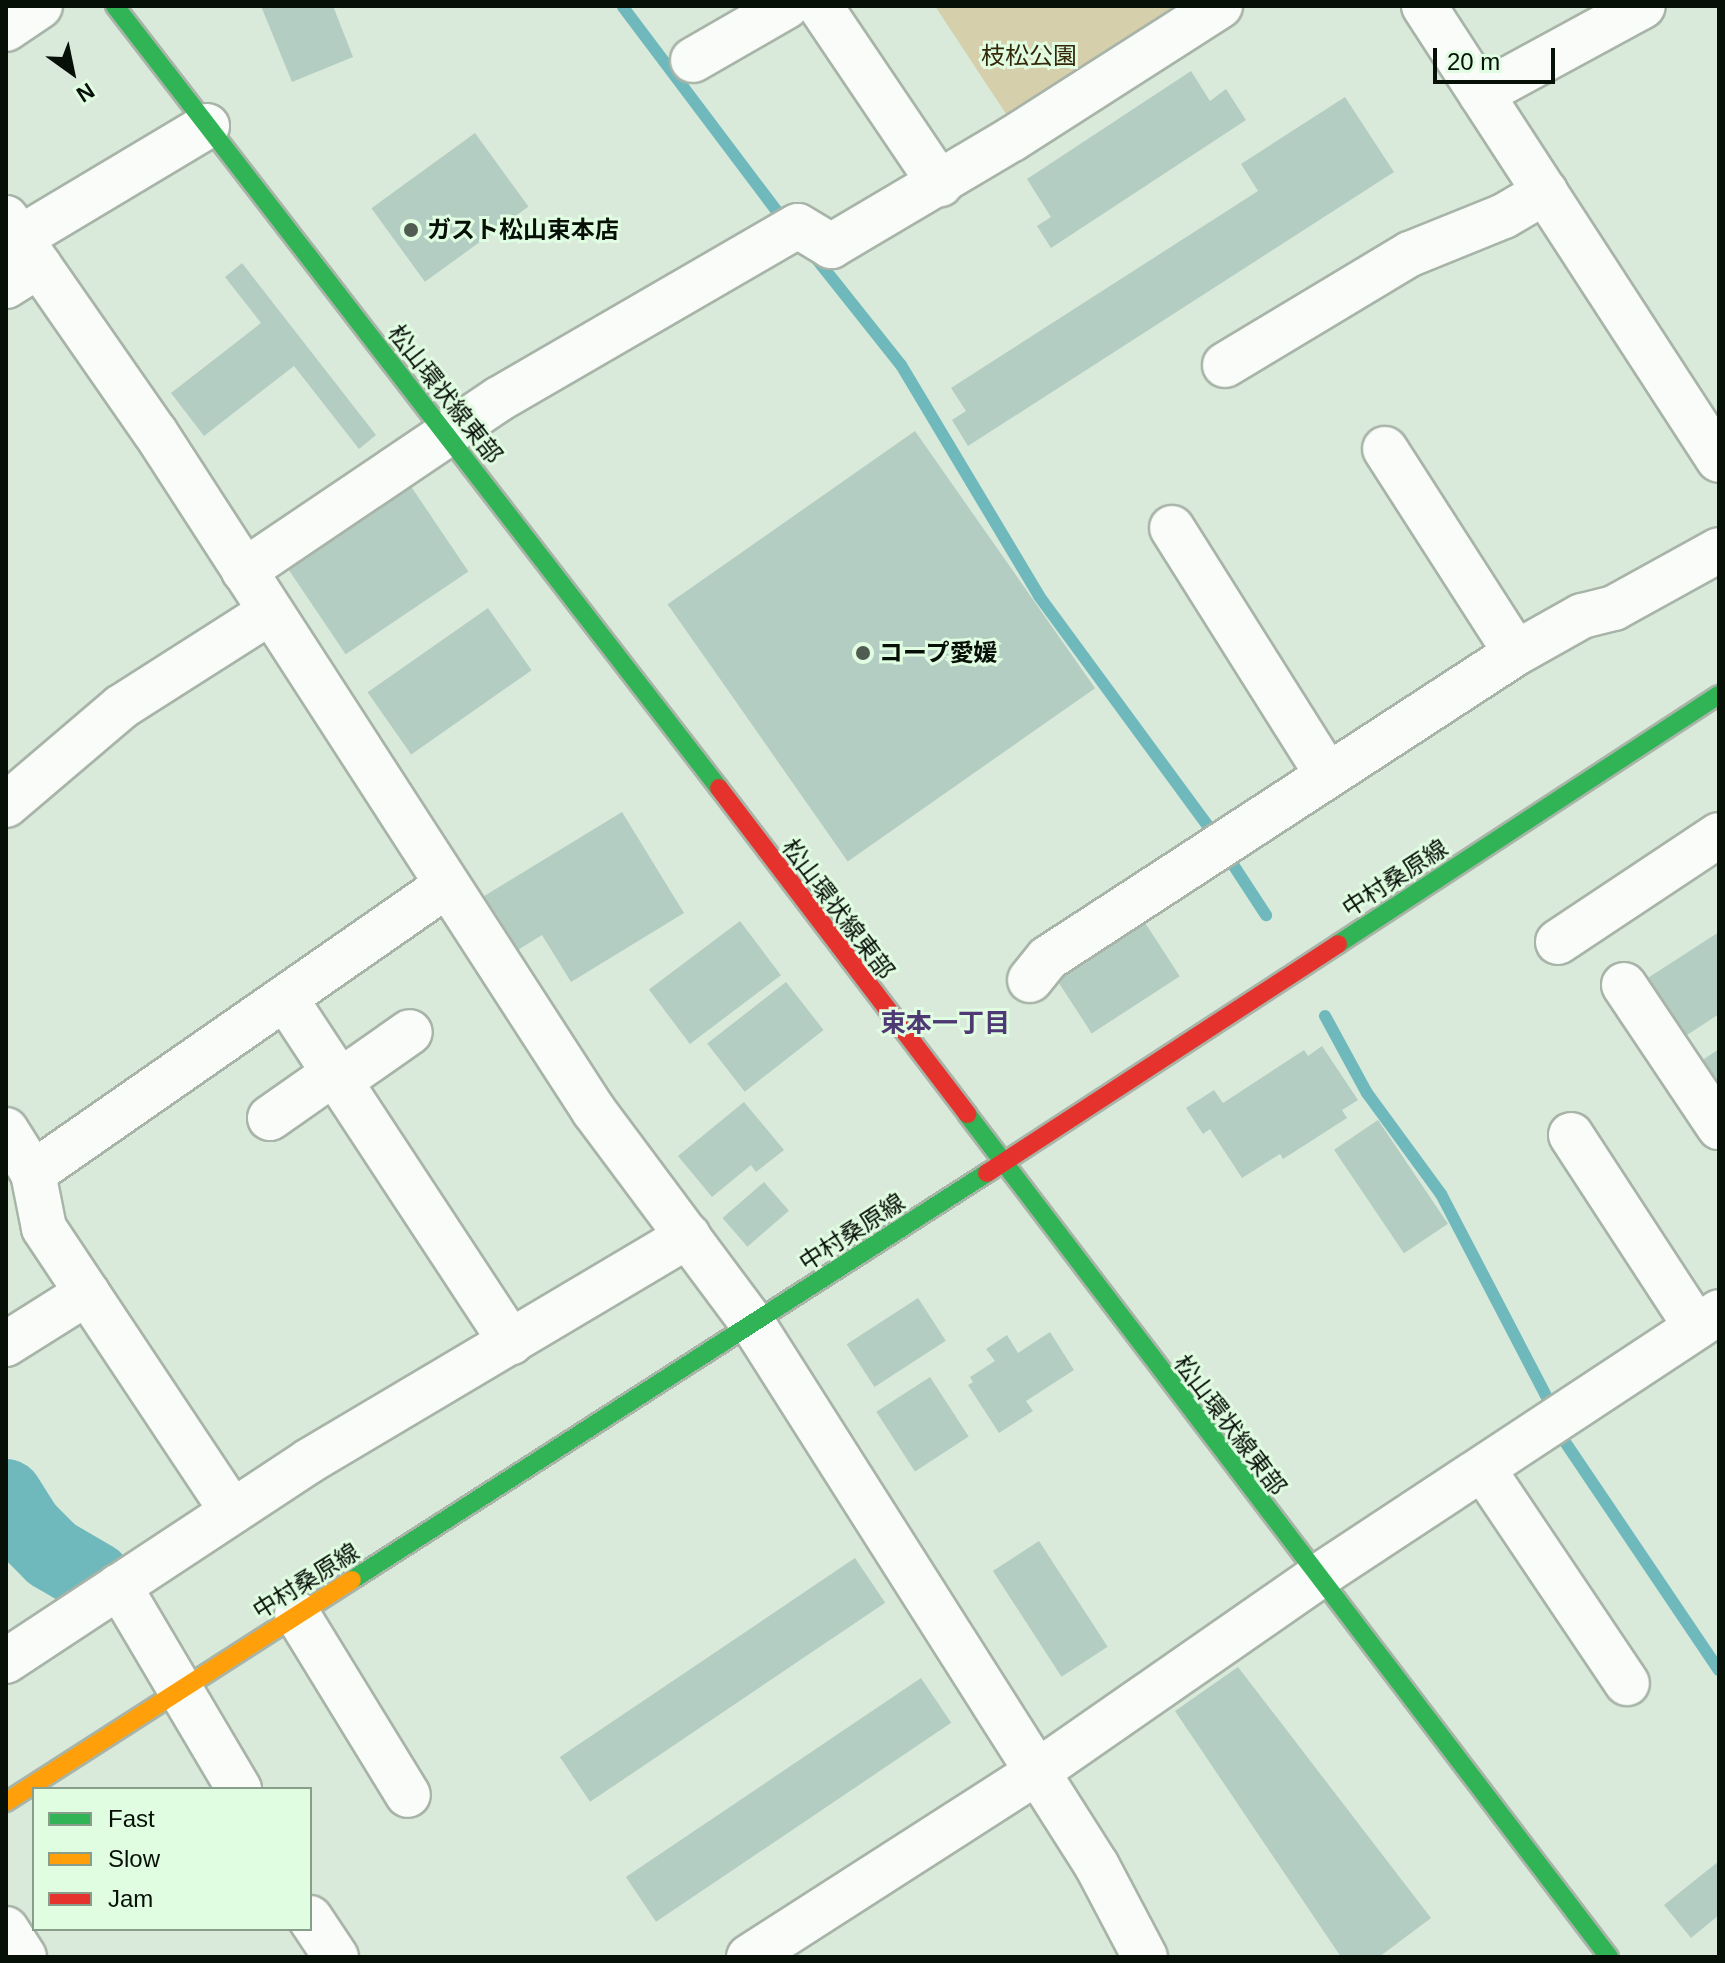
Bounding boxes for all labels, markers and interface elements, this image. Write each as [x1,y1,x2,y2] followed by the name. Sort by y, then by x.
[32,32,112,112] north arrow
[1437,32,1559,82] scale bar
[981,42,1077,70] park label: 枝松公園
[1447,48,1500,75] text: 20 m
[72,78,99,107] text: N
[427,216,619,244] place label: ガスト松山束本店
[402,221,420,239] marker: ガスト松山束本店
[382,319,508,469] street label: 松山環状線東部
[879,639,999,667] place label: コープ愛媛
[854,644,872,662] marker: コープ愛媛
[776,833,900,985] street label: 松山環状線東部
[1337,833,1453,923] street label: 中村桑原線
[880,1008,1010,1040] district label: 束本一丁目
[794,1187,910,1277] street label: 中村桑原線
[1168,1349,1292,1501] street label: 松山環状線東部
[247,1537,365,1625] street label: 中村桑原線
[32,1787,312,1931] legend
[108,1805,155,1832] text: Fast
[108,1845,160,1872] text: Slow
[108,1885,153,1912] text: Jam

